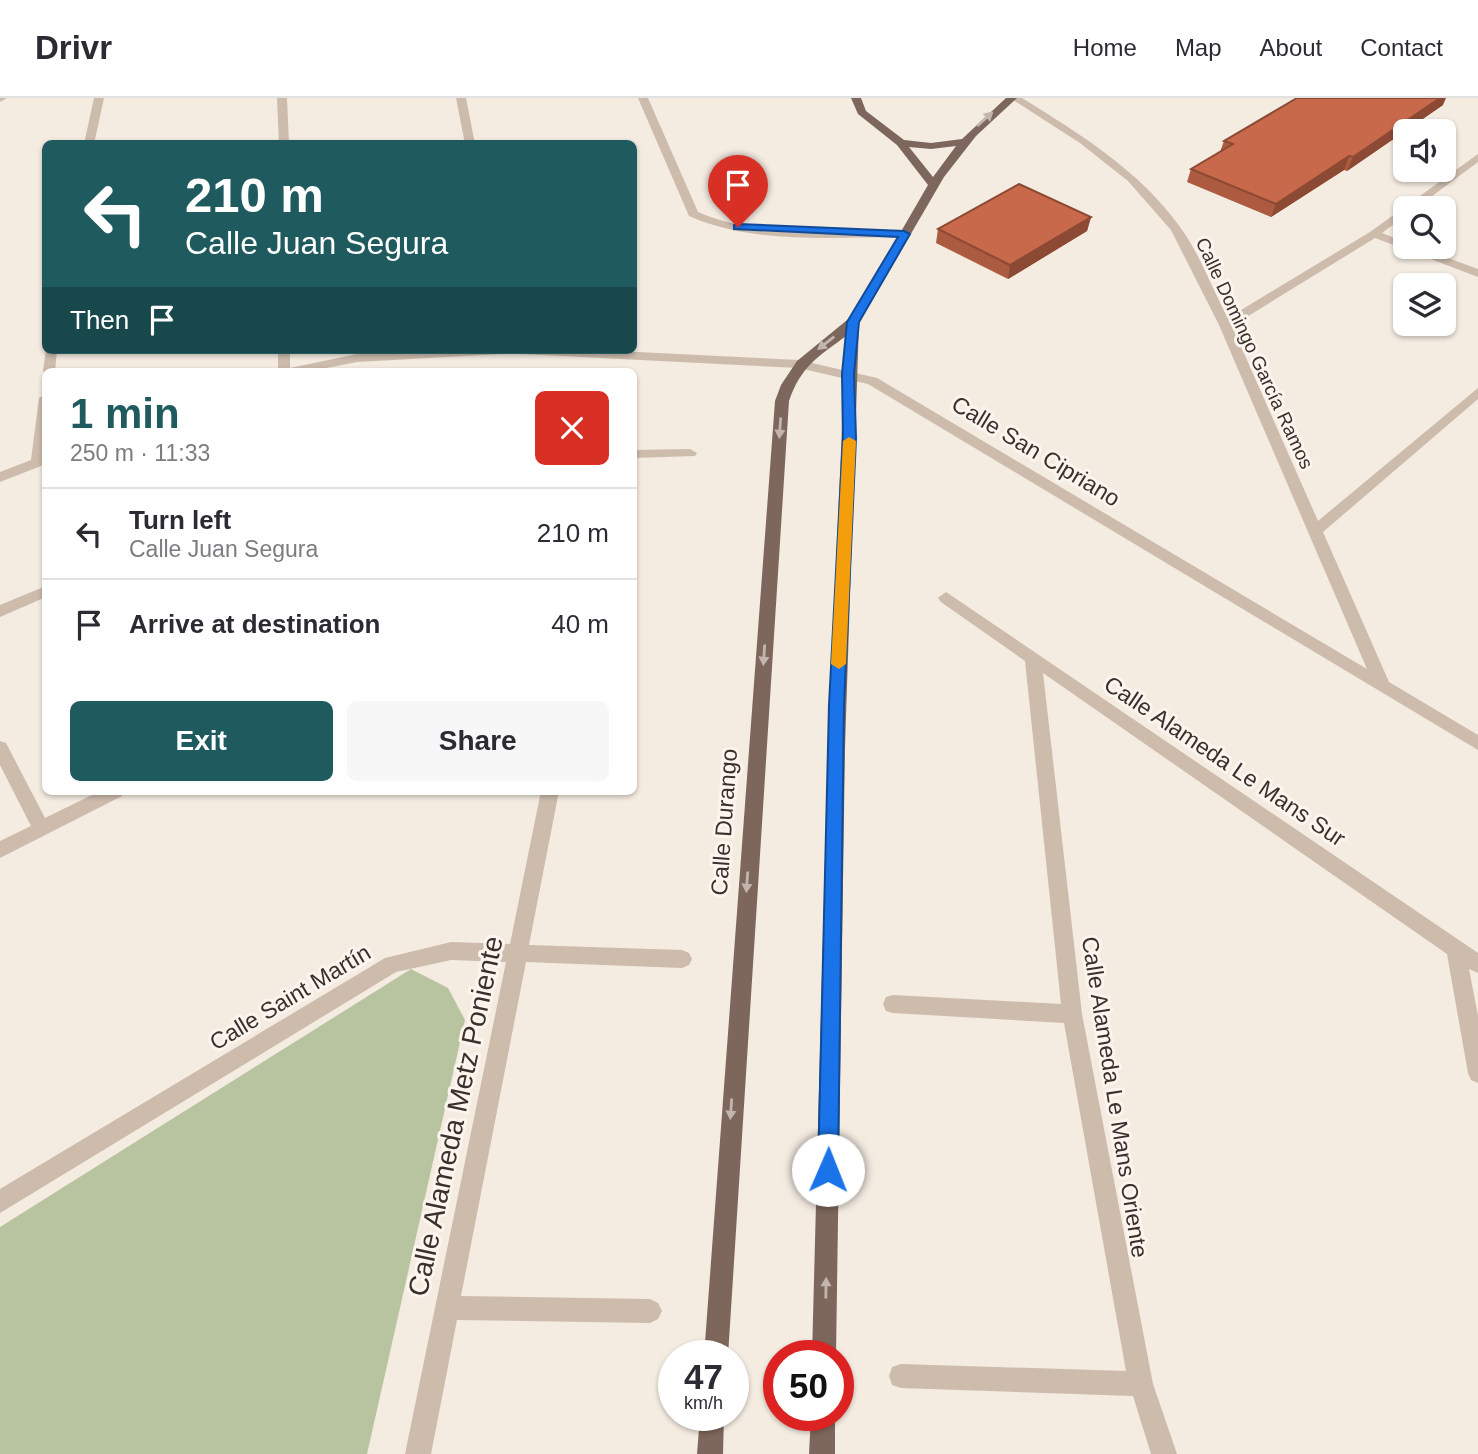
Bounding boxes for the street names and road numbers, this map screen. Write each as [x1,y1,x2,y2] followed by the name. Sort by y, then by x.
[1192,234,1317,472] street label: Calle Domingo García Ramos
[947,390,1125,512] street label: Calle San Cipriano
[1100,671,1351,852] street label: Calle Alameda Le Mans Sur
[706,748,742,896] street label: Calle Durango
[402,933,509,1299] street label: Calle Alameda Metz Poniente
[1077,935,1153,1259] street label: Calle Alameda Le Mans Oriente
[205,939,375,1055] street label: Calle Saint Martín

